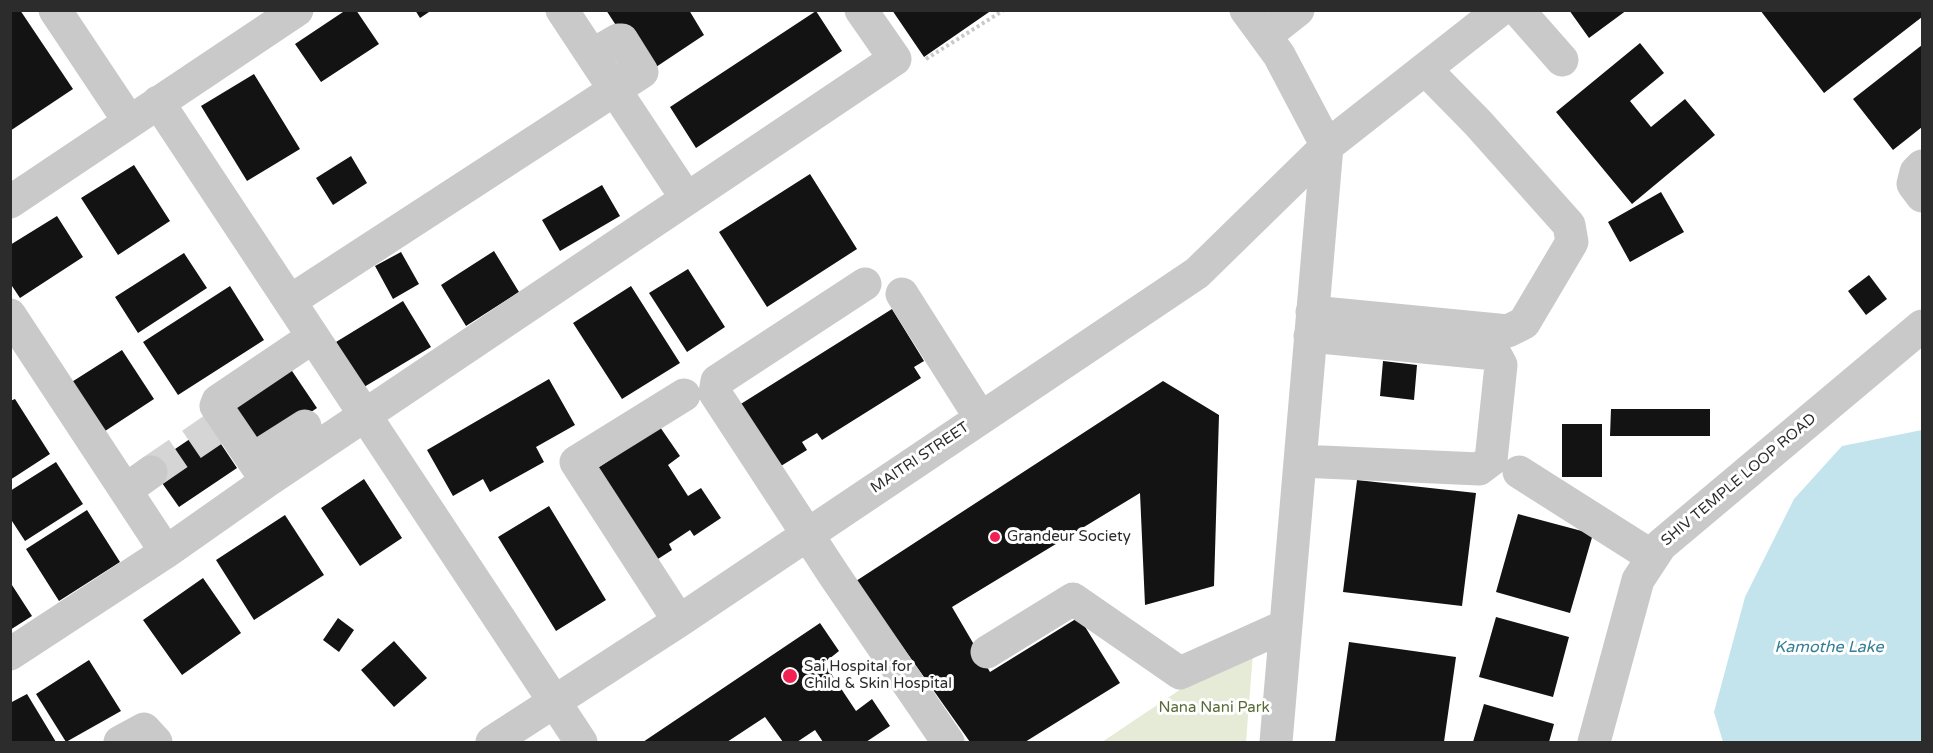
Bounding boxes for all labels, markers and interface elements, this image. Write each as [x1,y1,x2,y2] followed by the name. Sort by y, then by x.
[1658,410,1820,550] street label: SHIV TEMPLE LOOP ROAD
[867,418,973,498] street label: MAITRI STREET
[1007,528,1131,546] place label: Grandeur Society
[988,530,1002,544] marker: Grandeur Society
[1775,638,1883,658] water label: Kamothe Lake
[804,658,952,693] place label: Sai Hospital for Child & Skin Hospital
[781,667,799,685] marker: Sai Hospital for Child & Skin Hospital
[1158,699,1270,717] park label: Nana Nani Park

